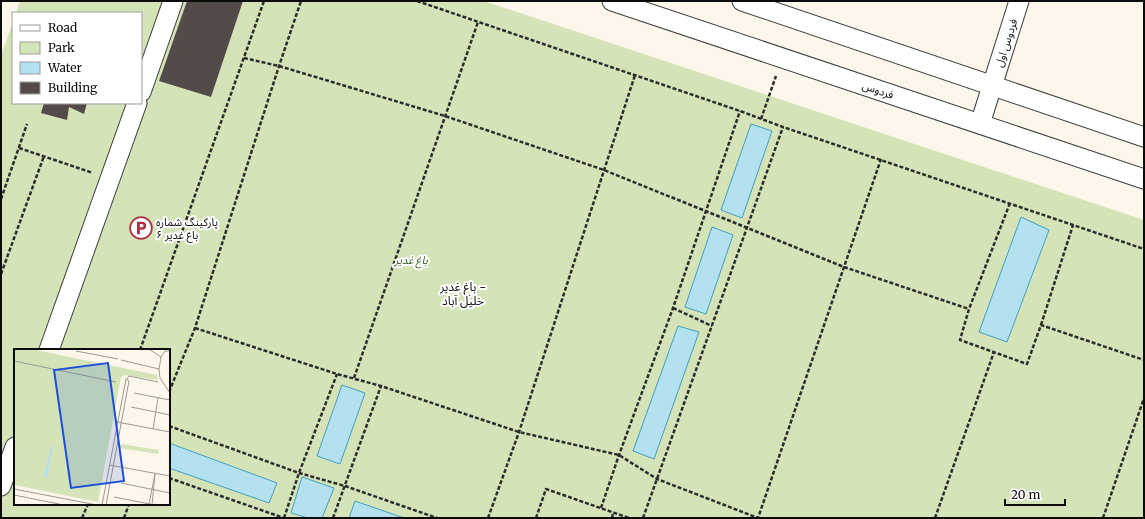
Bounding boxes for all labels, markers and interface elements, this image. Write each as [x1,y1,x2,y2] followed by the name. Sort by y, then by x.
[12,12,142,104] legend
[992,17,1020,69] street label: فردوس اول
[48,20,77,35] text: Road
[48,40,75,55] text: Park
[47,60,83,75] text: Water
[860,78,896,102] street label: فردوس
[48,80,98,95] text: Building
[128,215,154,241] parking icon: پارکینگ شماره ۶ باغ غدیر
[156,215,218,243] place label: پارکینگ شماره ۶ باغ غدیر
[393,253,429,269] park label: باغ غدیر
[439,279,486,308] district label: باغ غدیر - خلیل آباد
[14,349,170,505] inset map
[1005,481,1065,507] scale bar
[1011,487,1040,502] text: 20 m

